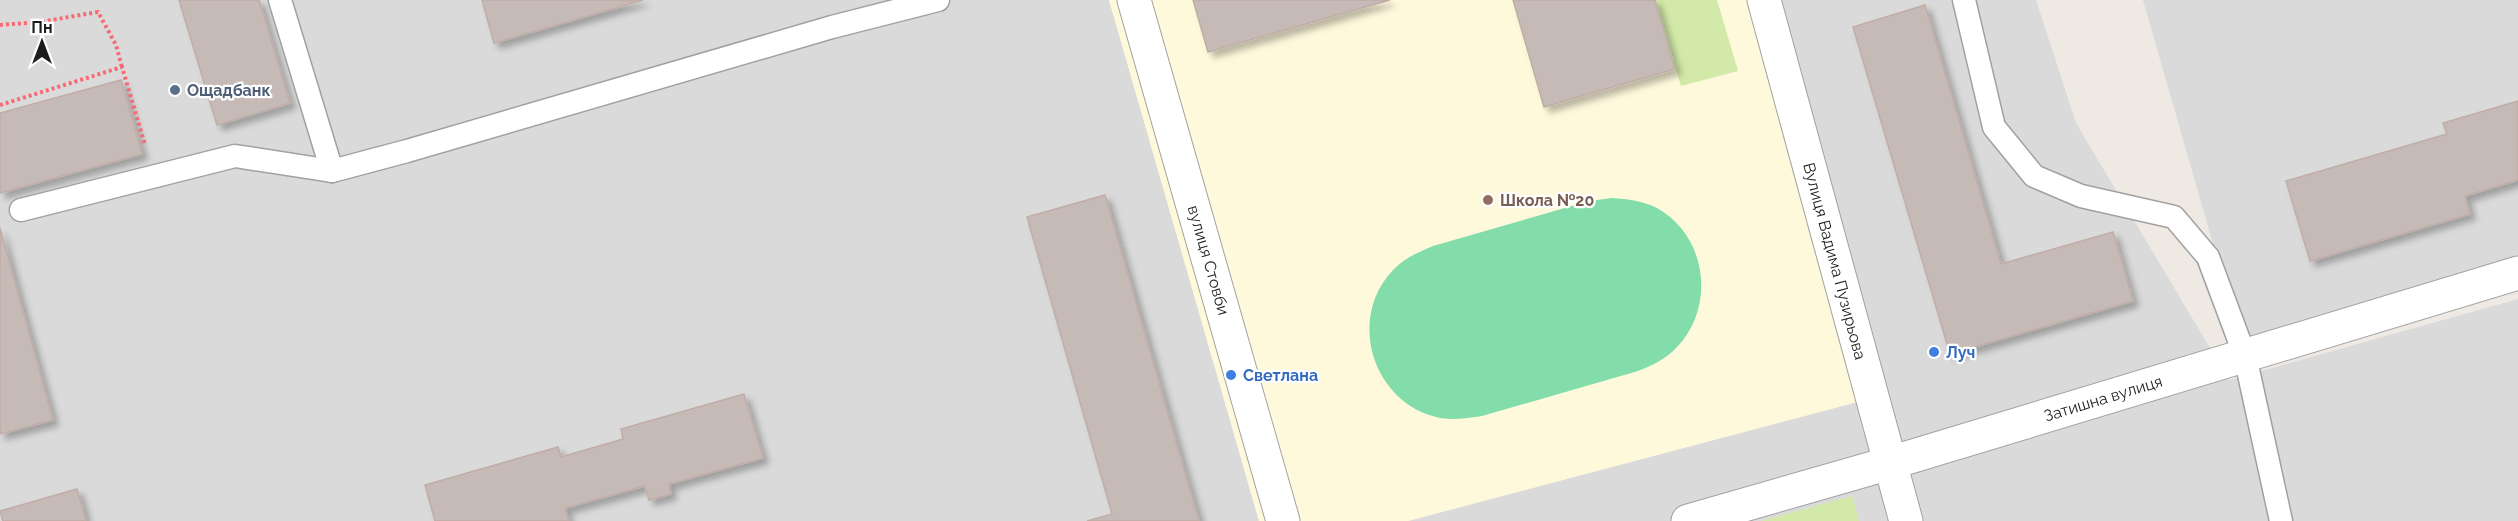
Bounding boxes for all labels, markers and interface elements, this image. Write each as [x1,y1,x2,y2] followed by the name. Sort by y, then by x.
[12,12,72,72] north arrow
[31,18,53,37] text: Пн
[187,81,271,100] place label: Ощадбанк
[168,83,182,97] marker: Ощадбанк
[1799,161,1870,362] street label: Вулиця Вадима Пузирьова
[1500,191,1594,210] place label: Школа №20
[1481,193,1495,207] marker: Школа №20
[1184,203,1233,317] street label: вулиця Стовби
[1946,343,1975,362] place label: Луч
[1927,345,1941,359] marker: Луч
[1243,366,1318,385] place label: Светлана
[1224,368,1238,382] marker: Светлана
[2042,371,2165,426] street label: Затишна вулиця

